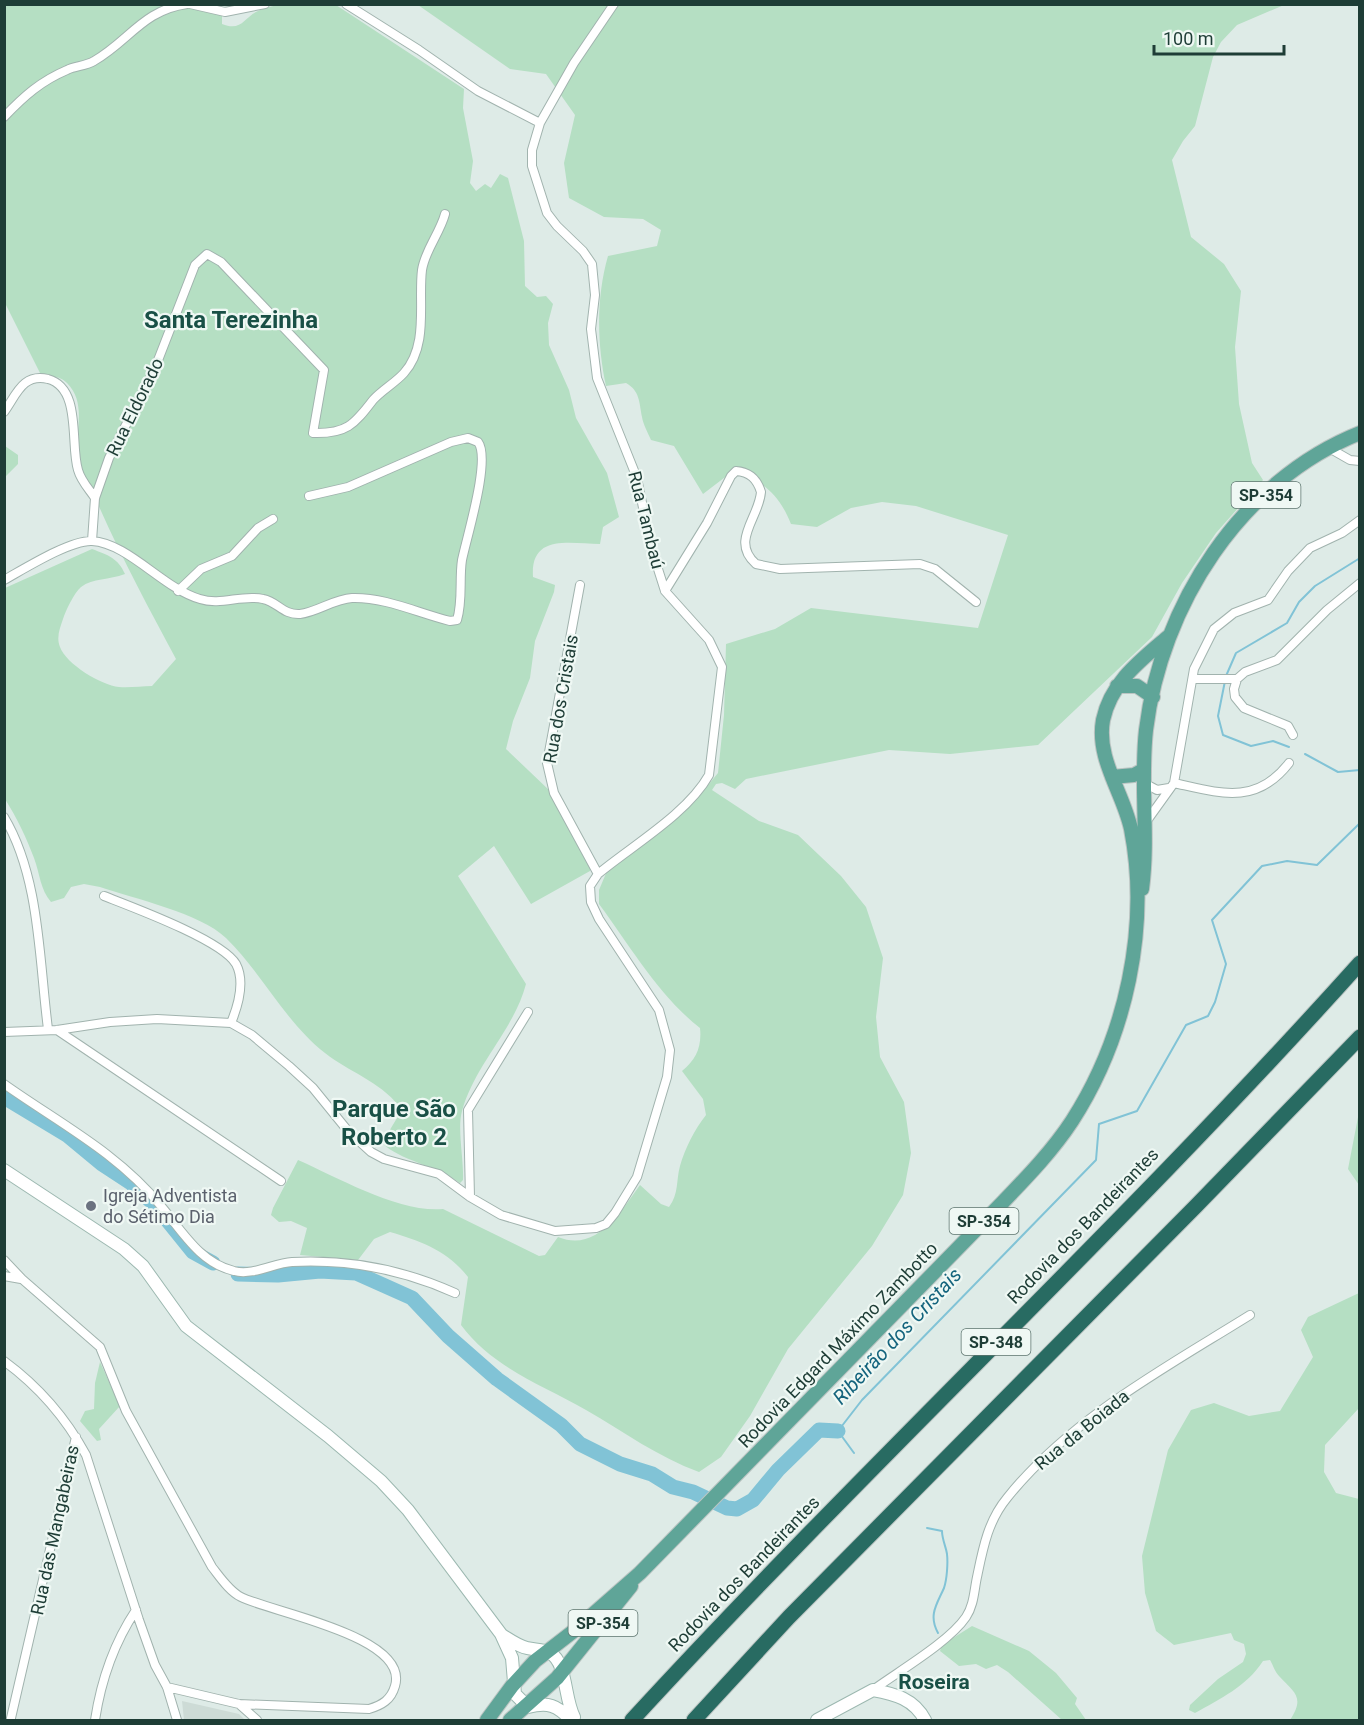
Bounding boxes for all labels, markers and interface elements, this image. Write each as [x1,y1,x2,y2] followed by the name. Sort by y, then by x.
[1154,18,1284,56] scale bar
[1163,28,1214,49] text: 100 m
[144,306,318,334] district label: Santa Terezinha
[102,354,167,459] street label: Rua Eldorado
[624,469,669,571] street label: Rua Tambaú
[1232,482,1300,508] road number: SP-354
[539,633,582,765] street label: Rua dos Cristais
[332,1095,456,1151] district label: Parque São Roberto 2
[1003,1143,1163,1308] street label: Rodovia dos Bandeirantes
[103,1185,237,1227] place label: Igreja Adventista do Sétimo Dia
[84,1199,98,1213] marker: Igreja Adventista do Sétimo Dia
[950,1208,1018,1234] road number: SP-354
[734,1238,942,1452] street label: Rodovia Edgard Máximo Zambotto
[828,1263,966,1409] water label: Ribeirão dos Cristais
[962,1329,1030,1355] road number: SP-348
[1030,1385,1133,1474] street label: Rua da Boiada
[26,1443,83,1617] street label: Rua das Mangabeiras
[664,1491,824,1656] street label: Rodovia dos Bandeirantes
[568,1610,638,1636] road number: SP-354
[898,1670,970,1694] district label: Roseira

